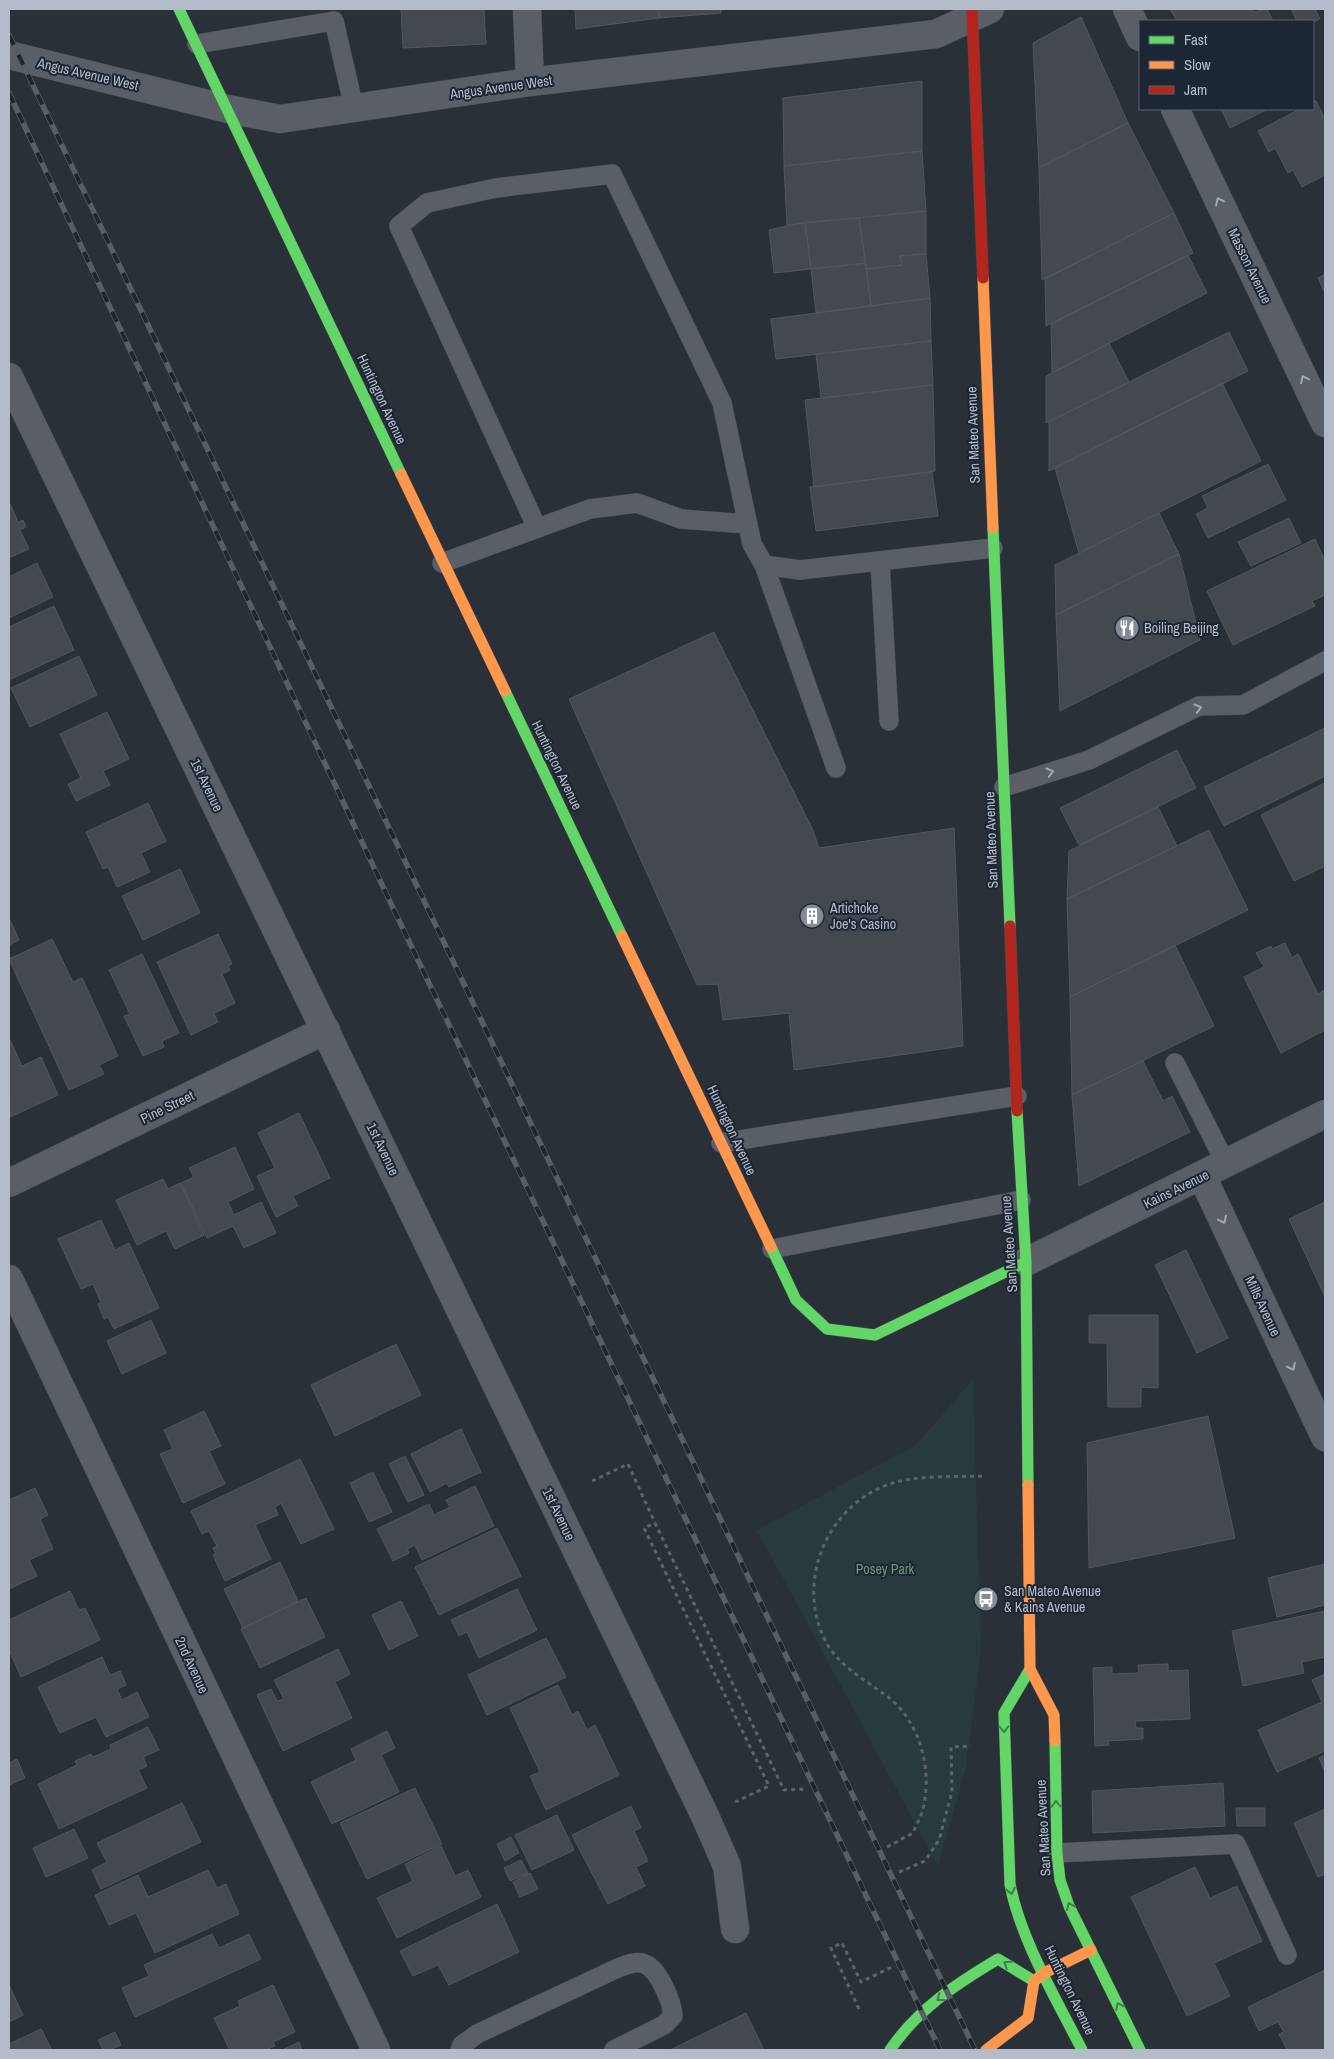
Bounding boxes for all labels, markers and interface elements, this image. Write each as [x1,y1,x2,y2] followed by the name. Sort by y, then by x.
[1139,20,1314,110] legend
[1184,29,1208,50] text: Fast
[35,53,140,94] street label: Angus Avenue West
[1184,54,1211,75] text: Slow
[448,71,553,103] street label: Angus Avenue West
[1184,79,1207,100] text: Jam
[1215,197,1225,206] one-way arrow
[1224,225,1276,307] street label: Masson Avenue
[353,351,411,447] street label: Huntington Avenue
[1300,376,1310,385] one-way arrow
[962,386,984,484] street label: San Mateo Avenue
[1114,615,1140,641] restaurant icon: Boiling Beijing
[1144,619,1219,637] place label: Boiling Beijing
[1194,703,1202,713] one-way arrow
[528,717,586,813] street label: Huntington Avenue
[186,756,228,814] street label: 1st Avenue
[1045,768,1054,778] one-way arrow
[980,791,1002,889] street label: San Mateo Avenue
[829,899,896,933] place label: Artichoke Joe's Casino
[799,903,825,929] building icon: Artichoke Joe's Casino
[703,1082,761,1178] street label: Huntington Avenue
[137,1086,197,1128] street label: Pine Street
[362,1120,404,1178] street label: 1st Avenue
[1140,1165,1212,1213] street label: Kains Avenue
[997,1195,1021,1293] street label: San Mateo Avenue
[1216,1215,1227,1224] one-way arrow
[1241,1273,1285,1339] street label: Mills Avenue
[1286,1362,1297,1371] one-way arrow
[538,1485,580,1543] street label: 1st Avenue
[856,1560,915,1578] park label: Posey Park
[1004,1582,1101,1616] place label: San Mateo Avenue & Kains Avenue
[973,1586,999,1612] bus stop icon: San Mateo Avenue & Kains Avenue
[171,1634,213,1696] street label: 2nd Avenue
[999,1725,1010,1733] one-way arrow
[1031,1779,1055,1877] street label: San Mateo Avenue
[1051,1800,1061,1808] one-way arrow
[1005,1886,1016,1895] one-way arrow
[1065,1902,1076,1911] one-way arrow
[1041,1942,1099,2038] street label: Huntington Avenue
[1003,1961,1013,1970] one-way arrow
[937,1992,946,2000] one-way arrow
[1115,2003,1125,2012] one-way arrow

